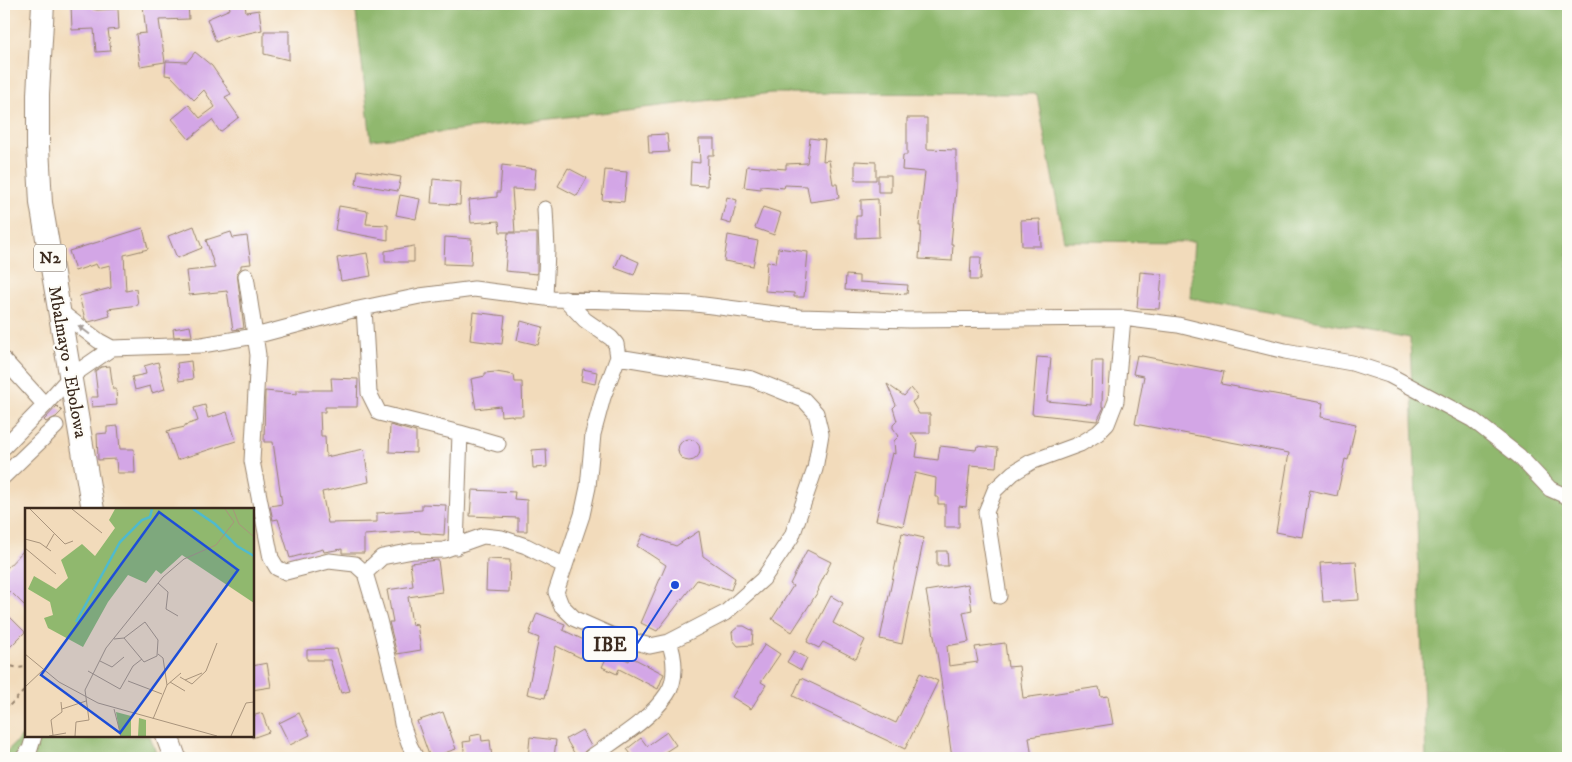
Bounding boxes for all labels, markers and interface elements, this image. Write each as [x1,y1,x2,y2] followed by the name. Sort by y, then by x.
[34,244,66,272] road number: N2
[43,284,91,440] street label: Mbalmayo - Ebolowa
[78,325,91,336] one-way arrow
[25,508,254,737] inset map
[583,627,637,661] callout: IBE
[593,634,627,657] text: IBE

